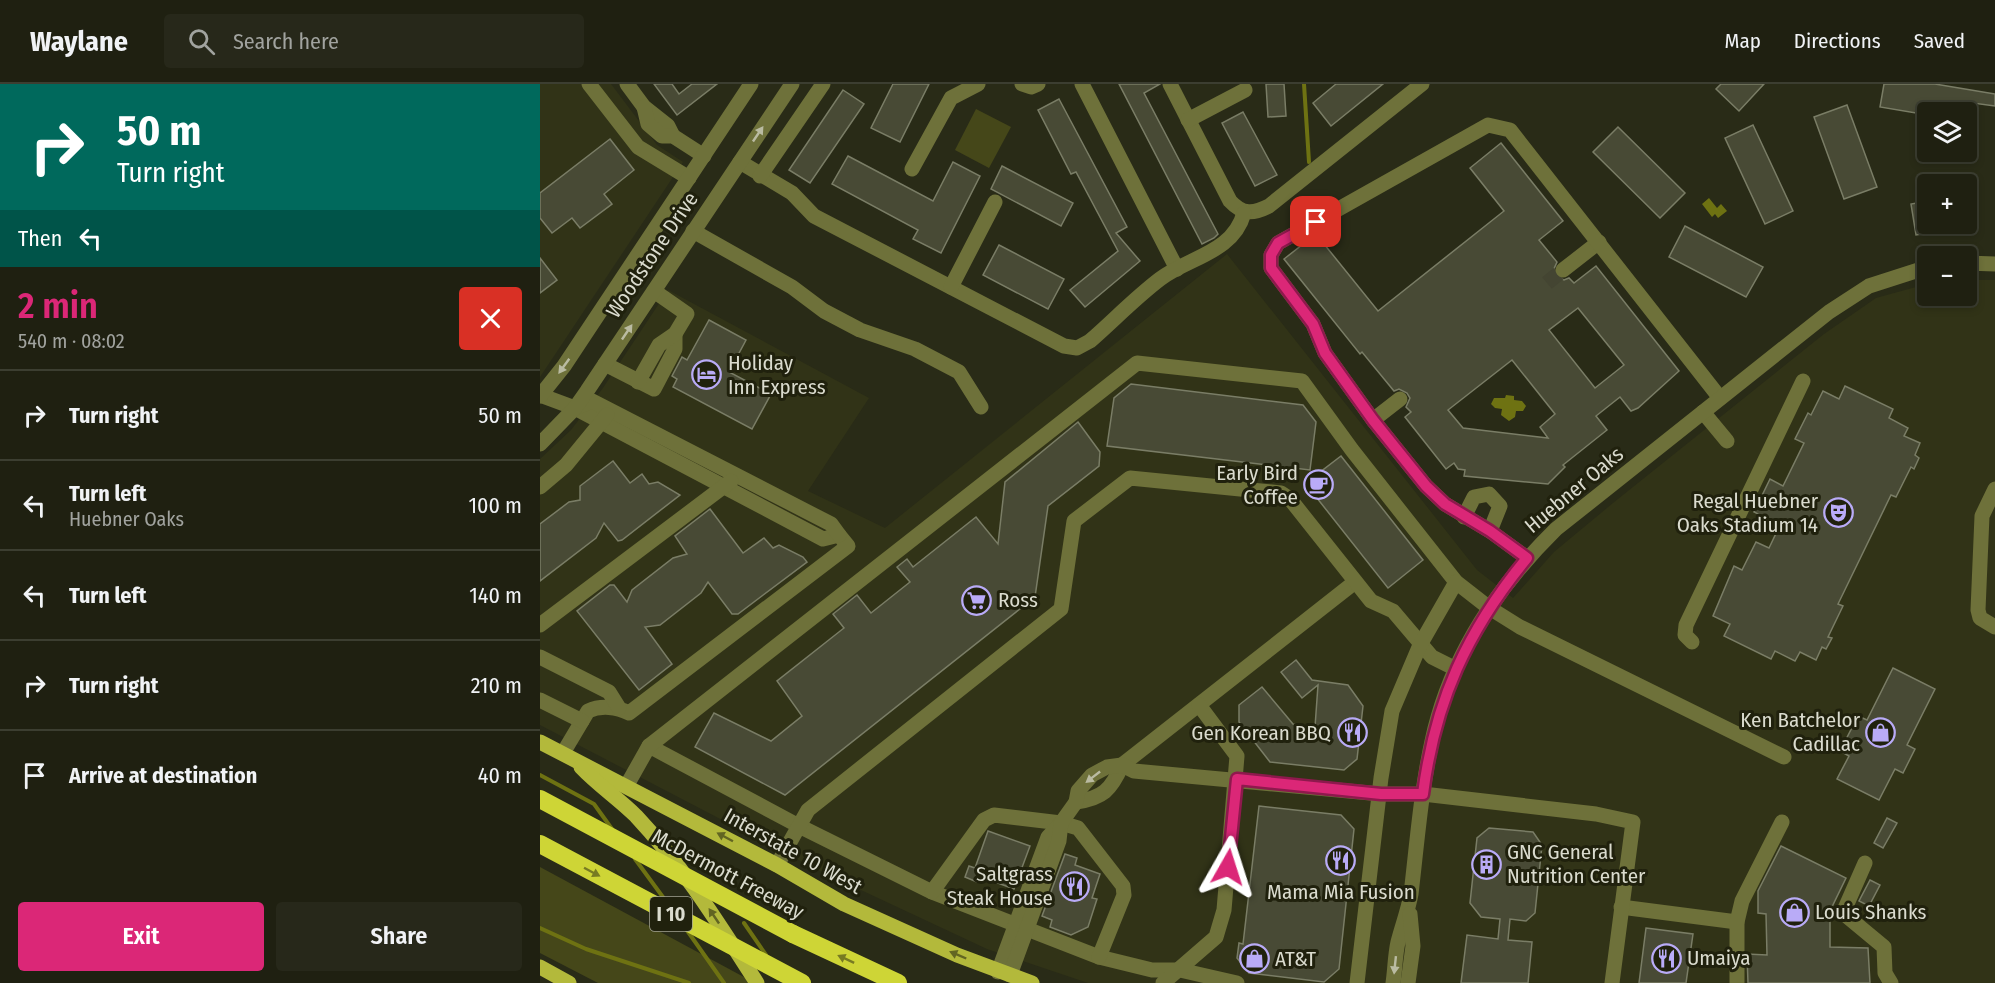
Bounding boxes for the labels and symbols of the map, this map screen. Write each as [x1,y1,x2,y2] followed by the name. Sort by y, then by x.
[752,127,764,143] one-way arrow
[600,187,704,323] street label: Woodstone Drive
[1290,196,1341,247] pin
[621,324,633,340] one-way arrow
[728,350,826,400] place label: Holiday Inn Express
[557,358,570,374] one-way arrow
[691,359,723,391] hotel icon: Holiday Inn Express
[1519,441,1629,539] street label: Huebner Oaks
[1216,460,1298,510] place label: Early Bird Coffee
[1303,469,1335,501] cafe icon: Early Bird Coffee
[1677,488,1819,538] place label: Regal Huebner Oaks Stadium 14
[1823,497,1855,529] theatre icon: Regal Huebner Oaks Stadium 14
[961,584,993,616] supermarket icon: Ross
[998,587,1038,613] place label: Ross
[1740,707,1861,757] place label: Ken Batchelor Cadillac
[1865,716,1897,748] shop icon: Ken Batchelor Cadillac
[1336,717,1368,749] restaurant icon: Gen Korean BBQ
[1191,720,1331,746] place label: Gen Korean BBQ
[1085,770,1101,783] one-way arrow
[719,802,867,900] street label: Interstate 10 West
[648,823,809,925] street label: McDermott Freeway
[717,832,734,842] one-way arrow
[1196,835,1260,899] position arrow
[1507,839,1646,889] place label: GNC General Nutrition Center
[1325,845,1357,877] restaurant icon: Mama Mia Fusion
[1470,848,1502,880] building icon: GNC General Nutrition Center
[947,861,1053,911] place label: Saltgrass Steak House
[583,867,600,877] one-way arrow
[1058,870,1090,902] restaurant icon: Saltgrass Steak House
[1267,879,1415,905] place label: Mama Mia Fusion
[1778,896,1810,928] shop icon: Louis Shanks
[650,897,692,931] road number: I 10
[1815,899,1927,925] place label: Louis Shanks
[708,909,720,925] one-way arrow
[1650,942,1682,974] restaurant icon: Umaiya
[1238,943,1270,975] shop icon: AT&T
[1687,945,1750,971] place label: Umaiya
[1275,946,1316,972] place label: AT&T
[948,950,966,960] one-way arrow
[837,954,854,963] one-way arrow
[1390,956,1400,975] one-way arrow

